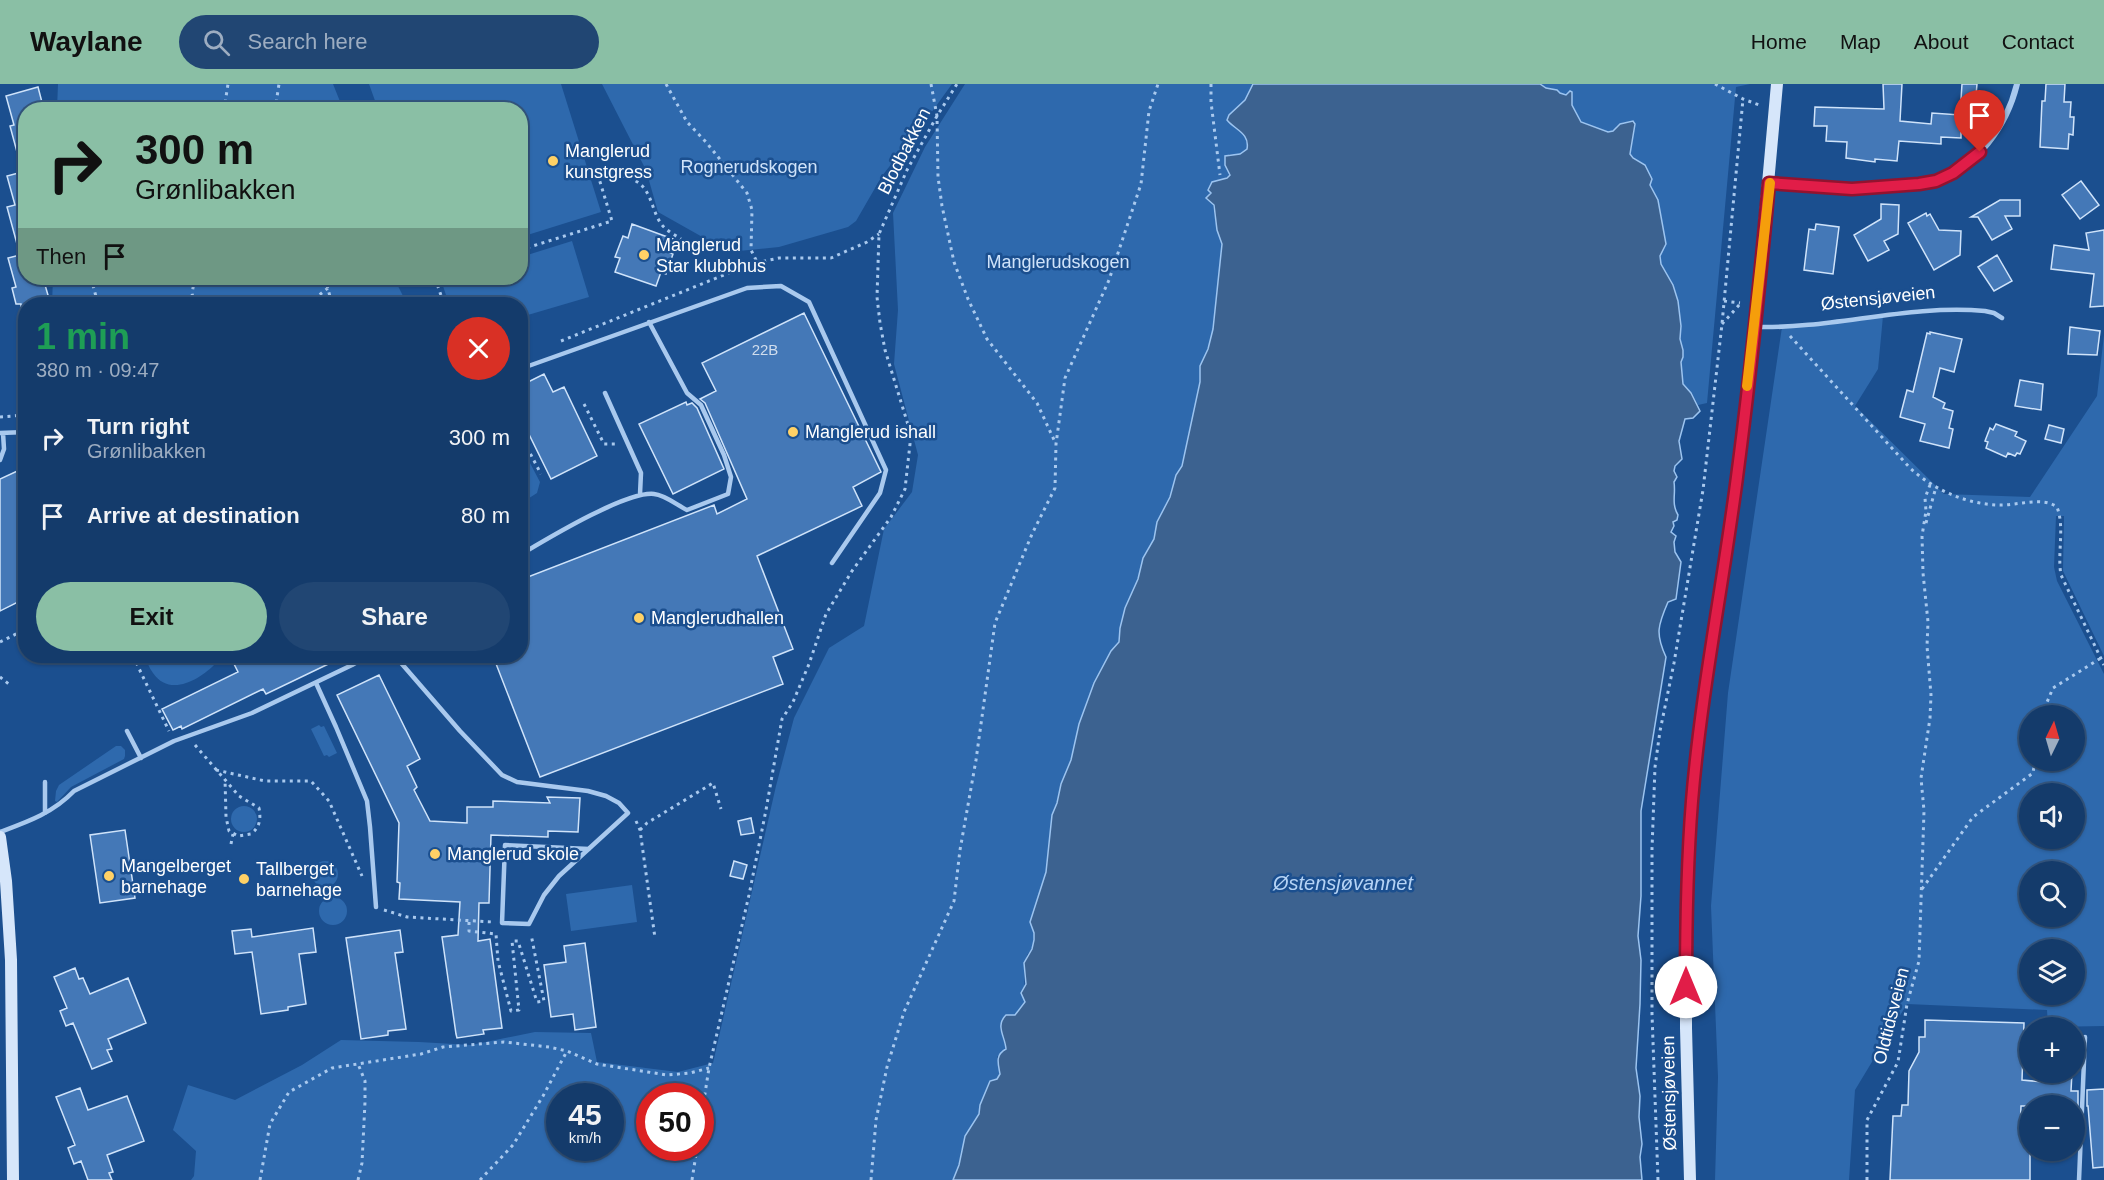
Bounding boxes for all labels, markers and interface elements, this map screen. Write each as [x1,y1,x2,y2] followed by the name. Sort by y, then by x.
[179,15,599,69] search box
[30,26,143,57] text: Waylane
[200,26,233,59] icon: search
[248,29,367,54] text: Search here
[1751,30,1807,53] text: Home
[1840,30,1881,53] text: Map
[1914,30,1969,53] text: About
[2002,30,2074,53] text: Contact
[1954,90,2005,152] pin
[1963,99,1996,132] icon: arrive
[874,105,934,197] street label: Blodbakken
[36,126,114,204] icon: right
[135,126,254,173] text: 300 m
[565,141,652,182] place label: Manglerud kunstgress
[546,154,560,168] marker: Manglerud kunstgress
[680,157,818,177] park label: Rognerudskogen
[135,175,296,205] text: Grønlibakken
[656,235,766,276] place label: Manglerud Star klubbhus
[98,240,131,273] icon: arrive
[36,244,86,269] text: Then
[637,248,651,262] marker: Manglerud Star klubbhus
[986,252,1130,272] park label: Manglerudskogen
[1820,282,1936,314] street label: Østensjøveien
[36,316,130,357] text: 1 min
[447,317,510,380] button: close
[752,341,778,358] house number: 22B
[36,359,159,381] text: 380 m · 09:47
[87,414,189,439] text: Turn right
[36,422,69,455] icon: right
[805,422,936,442] place label: Manglerud ishall
[449,425,510,450] text: 300 m
[786,425,800,439] marker: Manglerud ishall
[87,440,206,462] text: Grønlibakken
[36,500,69,533] icon: arrive
[87,503,300,528] text: Arrive at destination
[461,503,510,528] text: 80 m
[36,582,267,651] button: Exit
[279,582,510,651] button: Share
[651,608,784,628] place label: Manglerudhallen
[632,611,646,625] marker: Manglerudhallen
[2019,705,2085,771] north arrow
[2019,705,2085,1161] map controls
[2019,783,2085,849] button: sound
[447,844,579,864] place label: Manglerud skole
[428,847,442,861] marker: Manglerud skole
[121,856,231,897] place label: Mangelberget barnehage
[256,859,342,900] place label: Tallberget barnehage
[2019,861,2085,927] button: search
[102,869,116,883] marker: Mangelberget barnehage
[237,872,251,886] marker: Tallberget barnehage
[1272,872,1414,894] water label: Østensjøvannet
[2019,939,2085,1005] button: layers
[1654,955,1718,1019] position arrow
[1869,966,1913,1066] street label: Oldtidsveien
[2019,1017,2085,1083] button: +
[1658,1035,1680,1151] street label: Østensjøveien
[636,1083,714,1161] speed limit sign: 50
[2019,1095,2085,1161] button: −
[568,1098,602,1131] text: 45
[569,1129,601,1146] text: km/h

